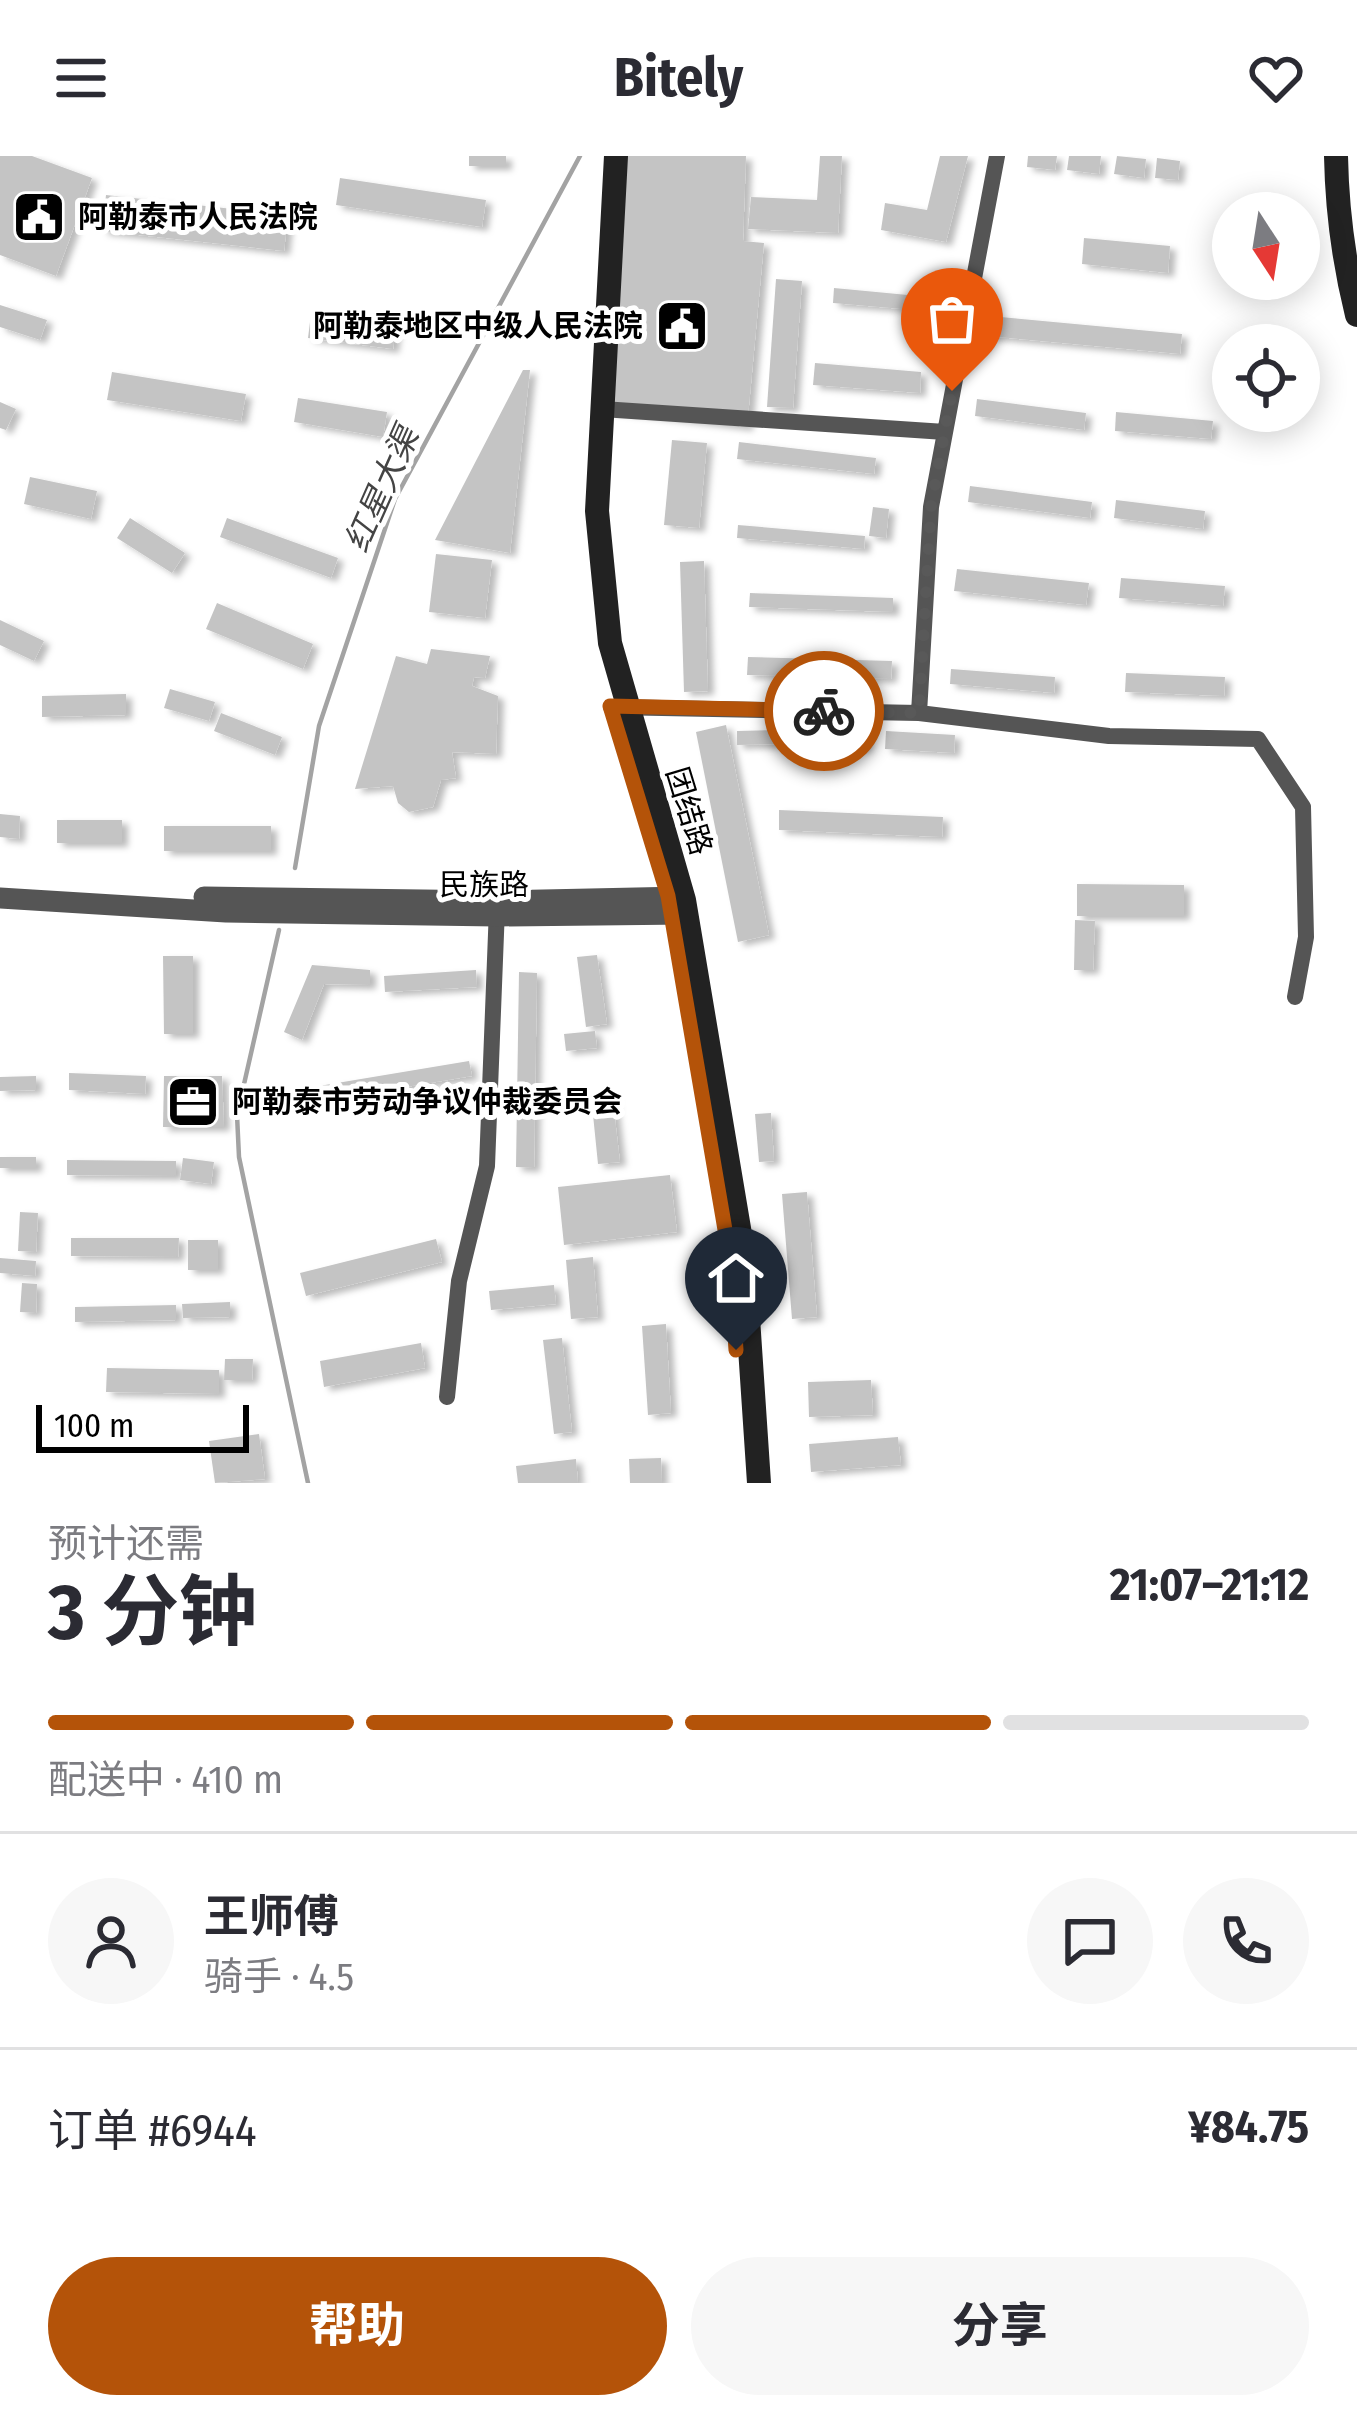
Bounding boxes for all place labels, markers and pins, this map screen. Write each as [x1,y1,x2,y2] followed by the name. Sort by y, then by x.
[11,189,67,245] public building icon: 阿勒泰市人民法院
[78,199,318,235] place label: 阿勒泰市人民法院
[901,268,1003,391] pin
[654,298,710,354] public building icon: 阿勒泰地区中级人民法院
[313,308,643,344] place label: 阿勒泰地区中级人民法院
[165,1074,221,1130] office icon: 阿勒泰市劳动争议仲裁委员会
[232,1084,622,1120] place label: 阿勒泰市劳动争议仲裁委员会
[685,1227,787,1350] pin

